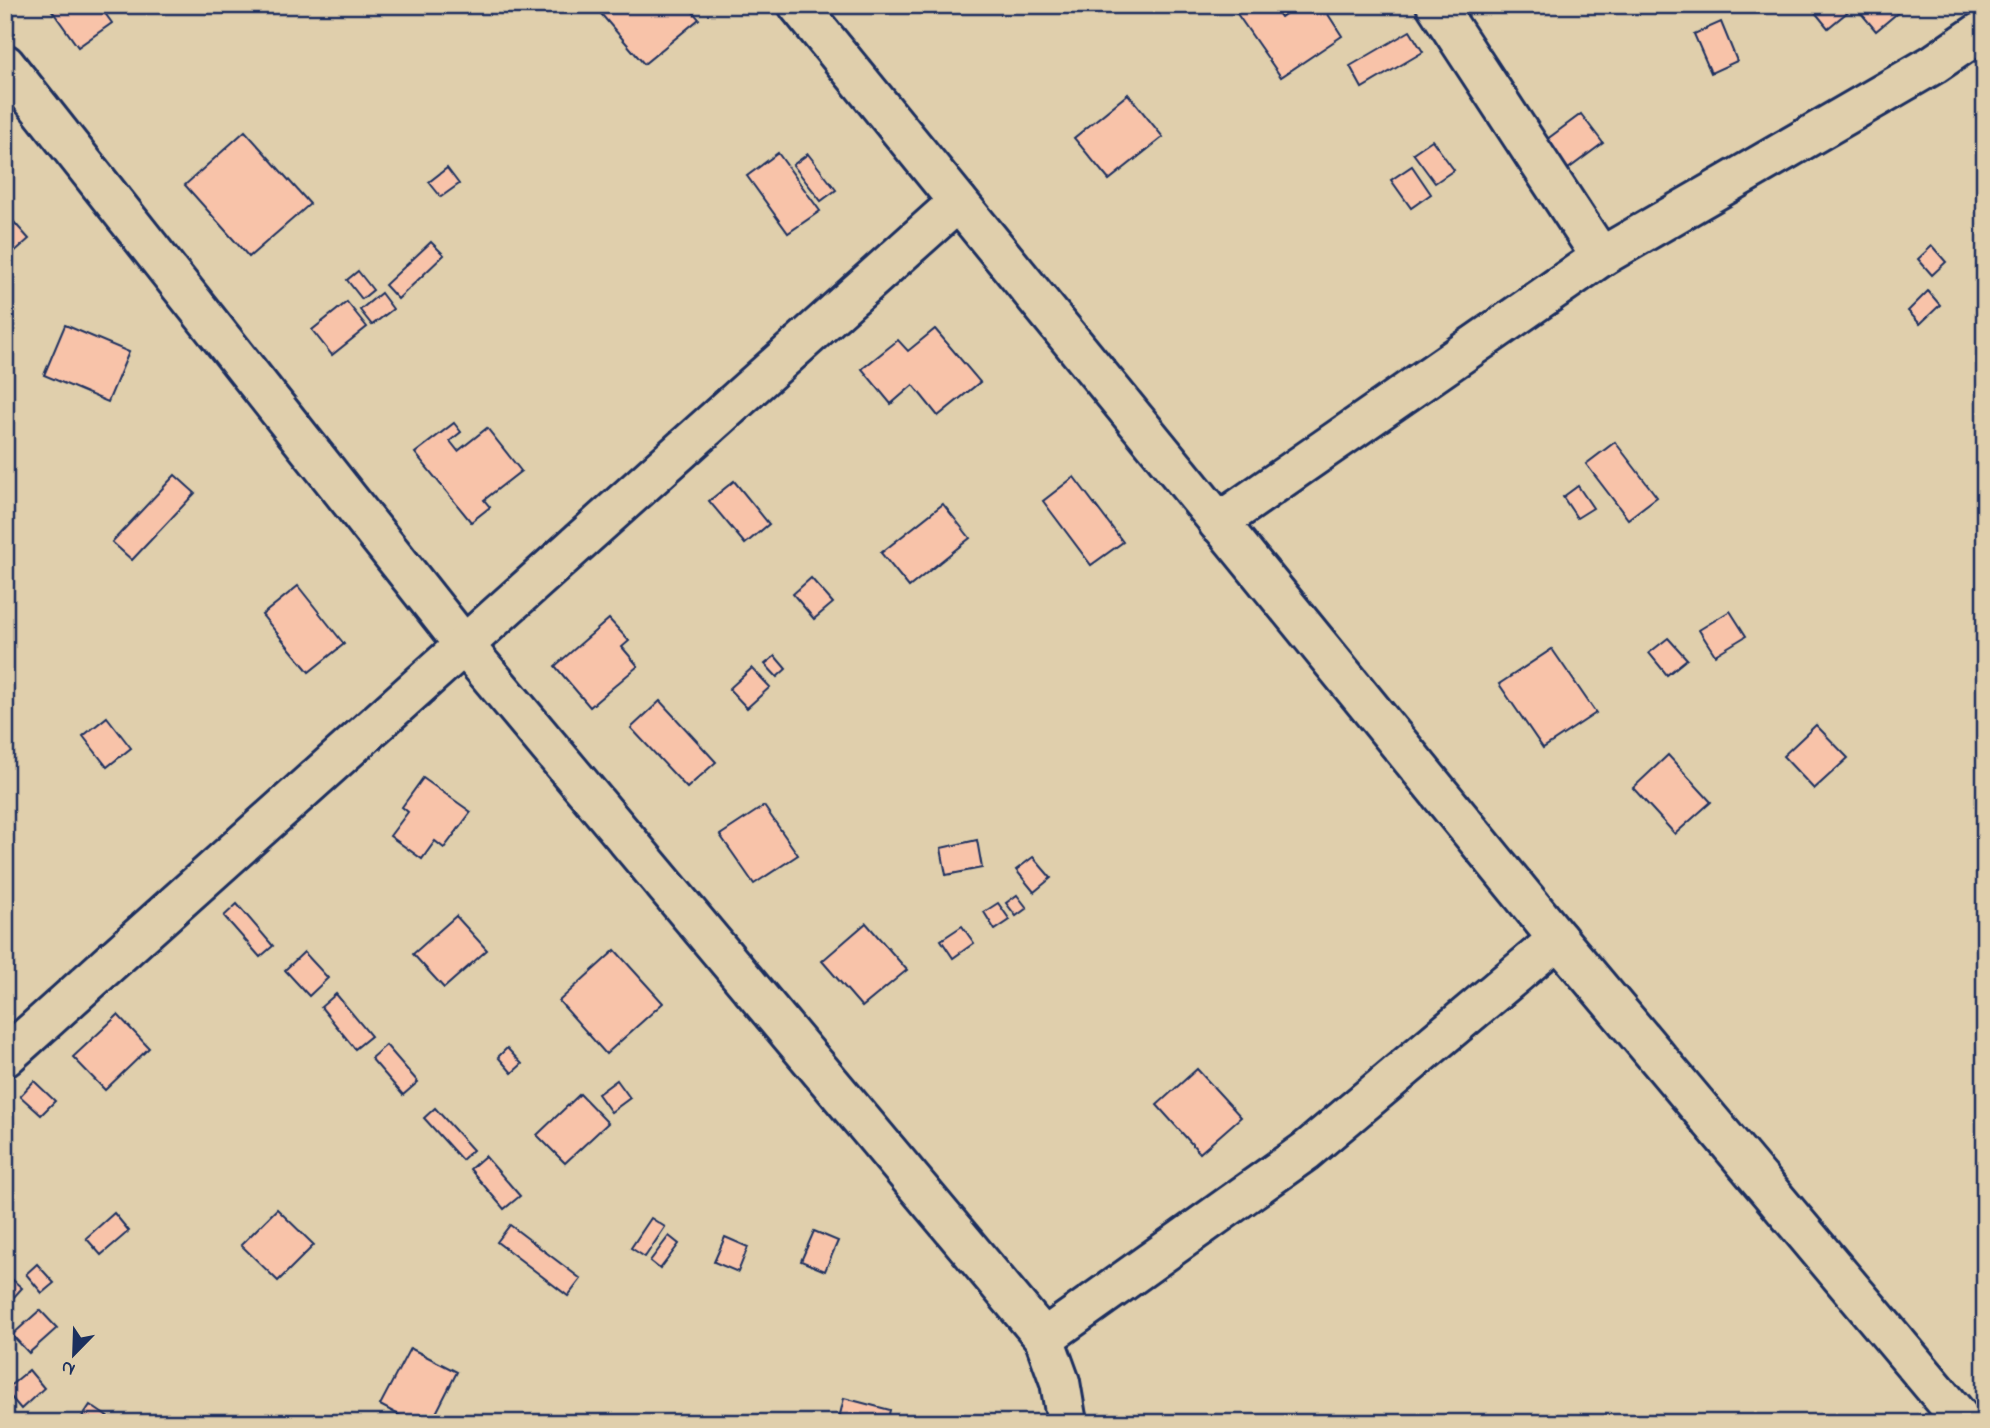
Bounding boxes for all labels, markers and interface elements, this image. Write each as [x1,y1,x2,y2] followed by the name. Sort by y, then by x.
[38,1320,108,1390] north arrow
[57,1352,80,1382] text: N

